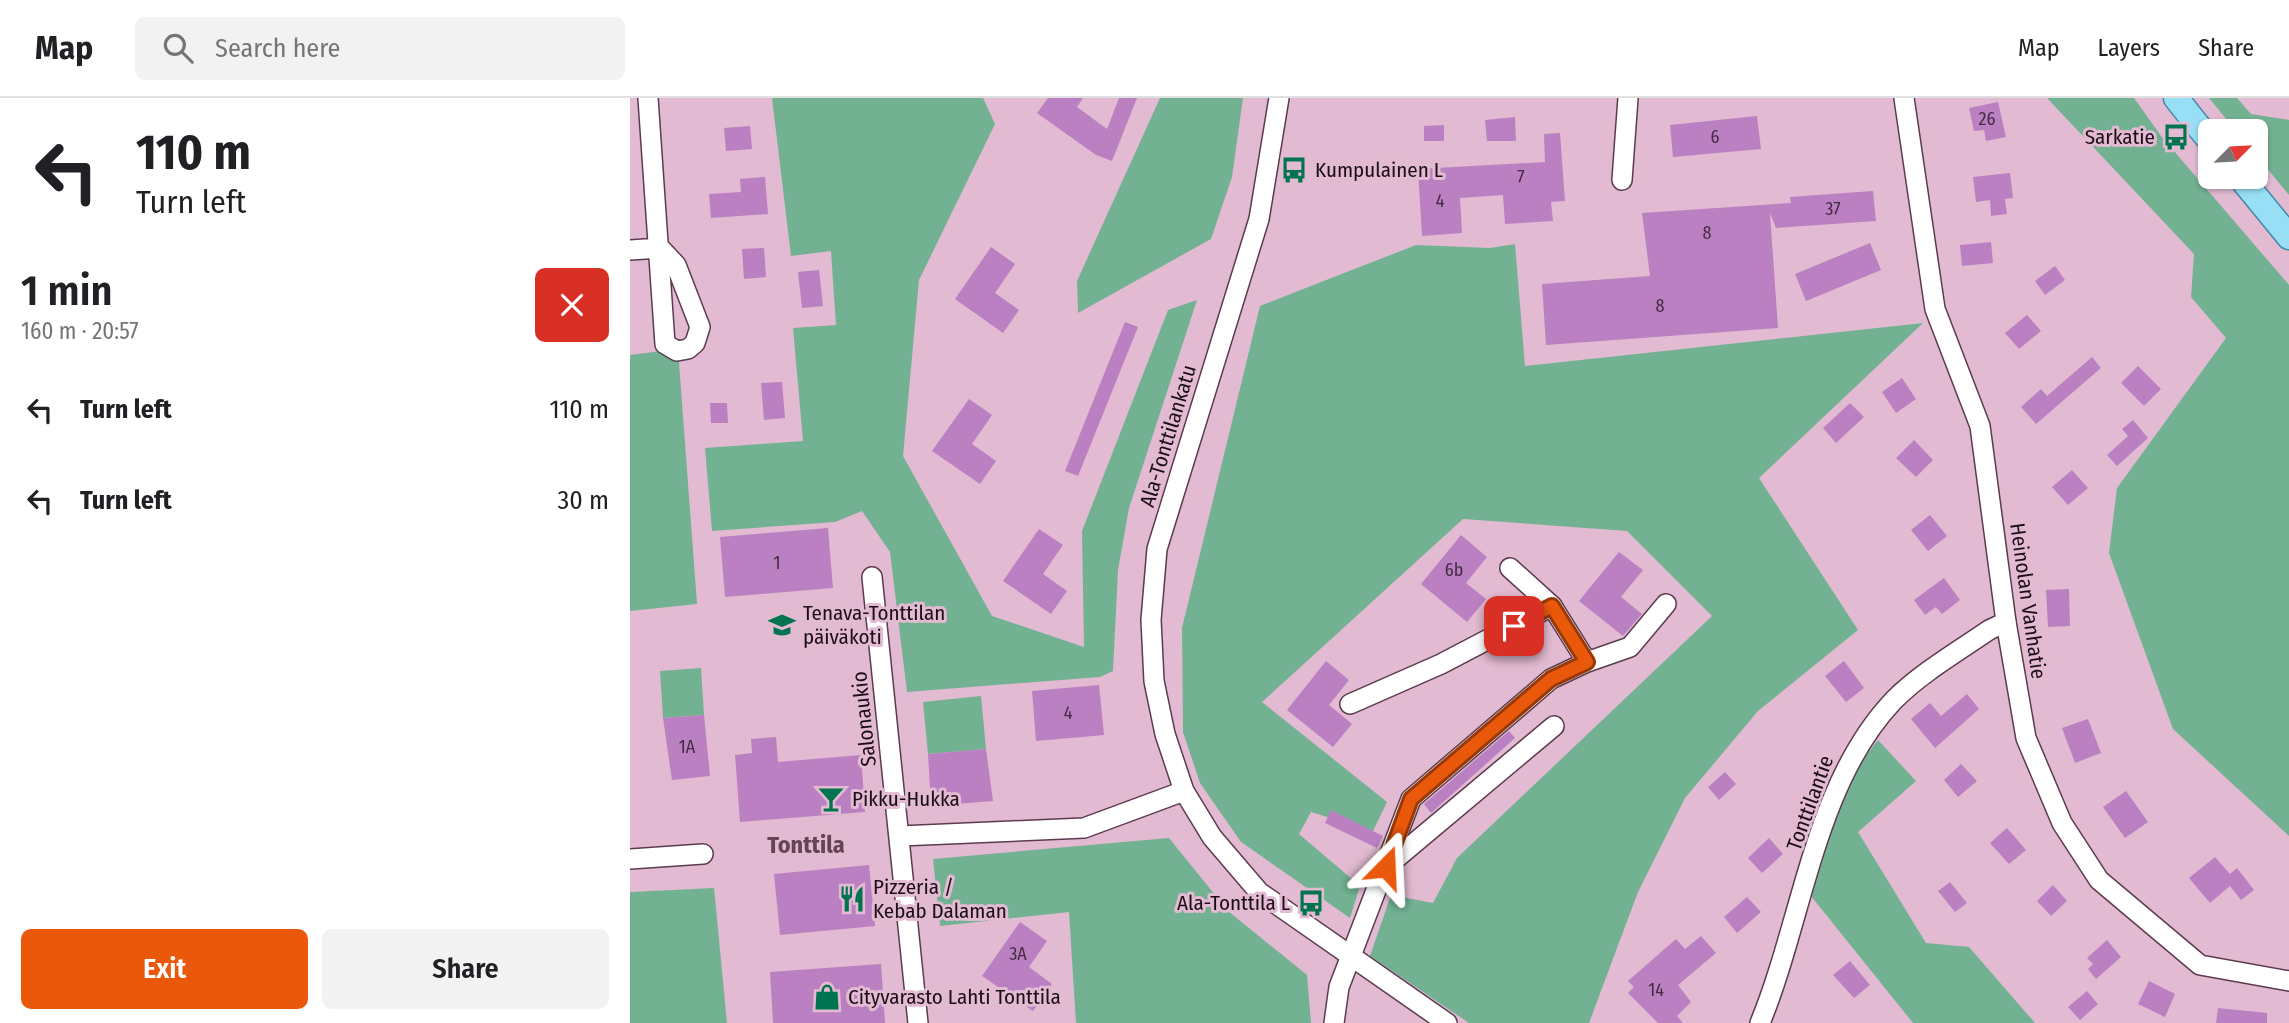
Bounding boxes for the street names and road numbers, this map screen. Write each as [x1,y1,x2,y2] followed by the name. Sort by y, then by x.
[1134,362,1202,510] street label: Ala-Tonttilankatu
[2004,521,2052,681] street label: Heinolan Vanhatie
[846,670,882,768] street label: Salonaukio
[1781,752,1839,854] street label: Tonttilantie

